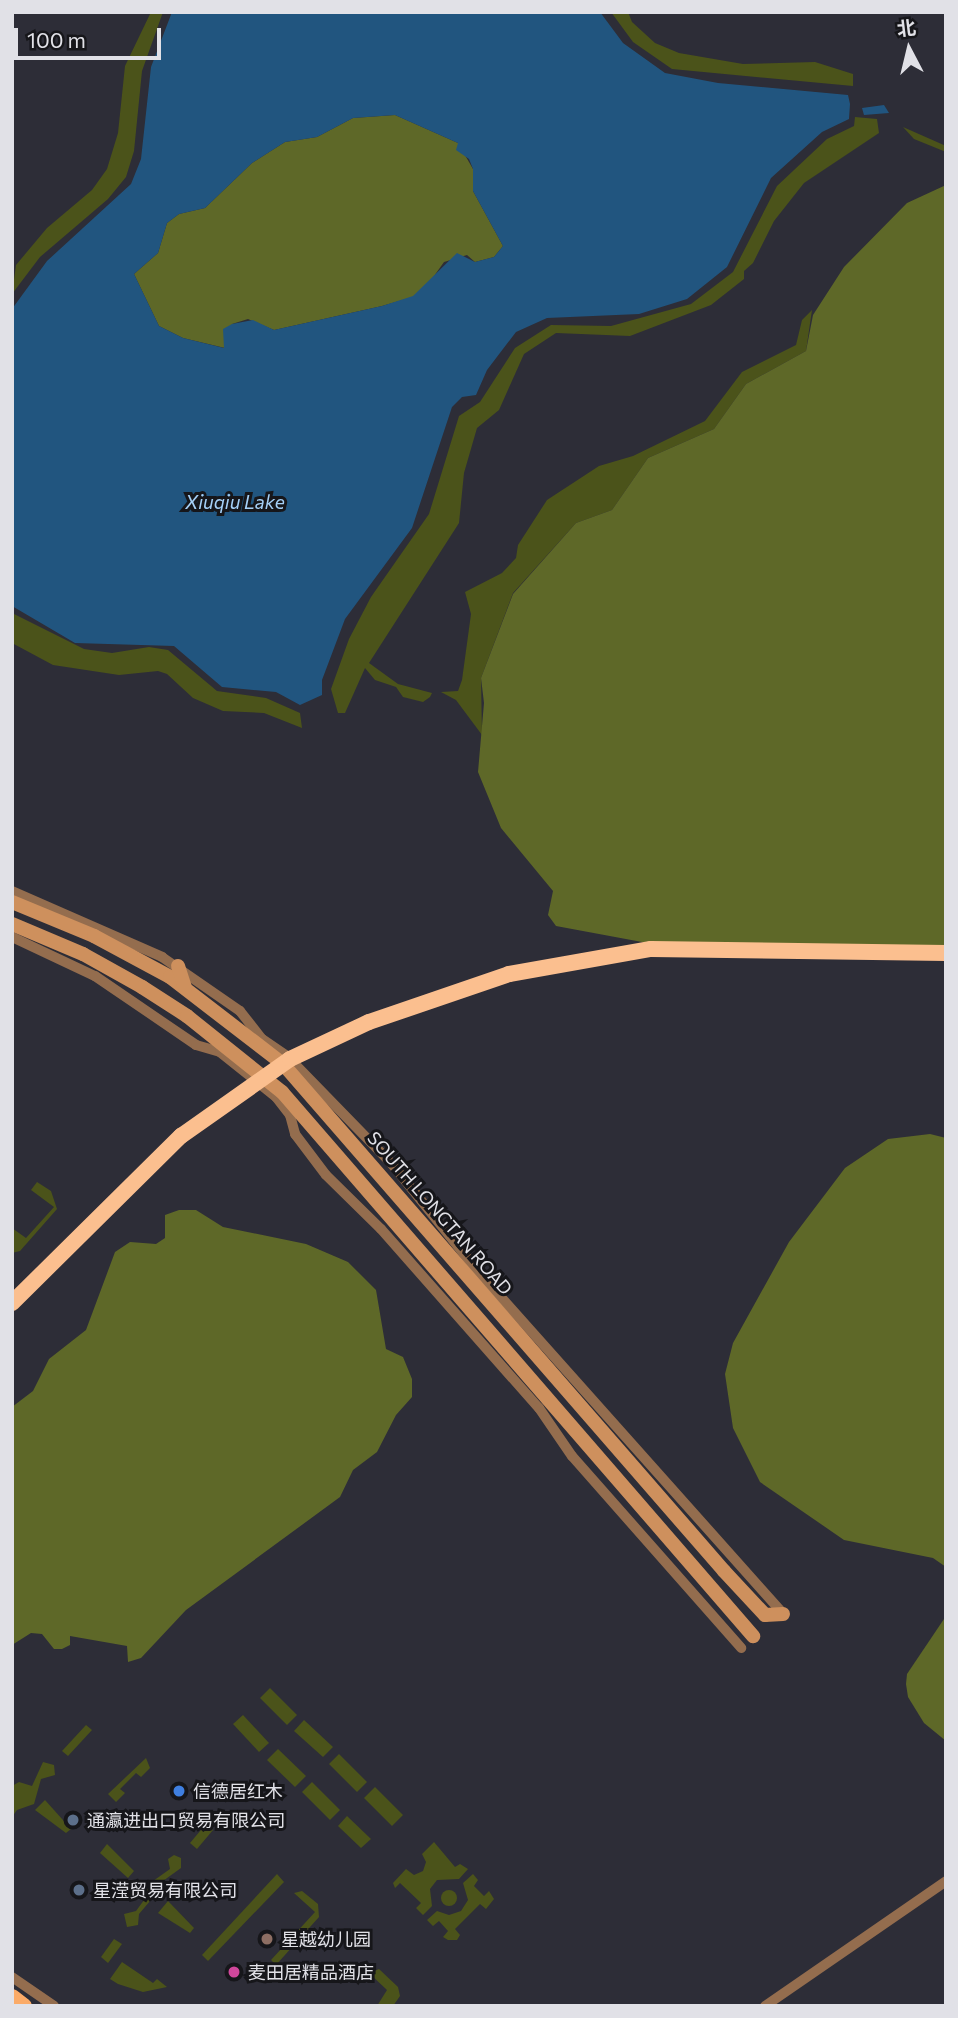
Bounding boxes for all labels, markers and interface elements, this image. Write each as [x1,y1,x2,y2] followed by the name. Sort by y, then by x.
[18,14,164,58] scale bar
[874,14,944,84] north arrow
[896,15,917,40] text: 北
[27,27,86,52] text: 100 m
[185,491,285,513] water label: Xiuqiu Lake
[363,1127,517,1299] street label: SOUTH LONGTAN ROAD
[193,1780,283,1802] place label: 信德居红木
[171,1783,187,1799] marker: 信德居红木
[87,1809,285,1831] place label: 通瀛进出口贸易有限公司
[65,1812,81,1828] marker: 通瀛进出口贸易有限公司
[93,1879,237,1901] place label: 星滢贸易有限公司
[71,1882,87,1898] marker: 星滢贸易有限公司
[281,1928,371,1950] place label: 星越幼儿园
[259,1931,275,1947] marker: 星越幼儿园
[248,1961,374,1983] place label: 麦田居精品酒店
[226,1964,242,1980] marker: 麦田居精品酒店

